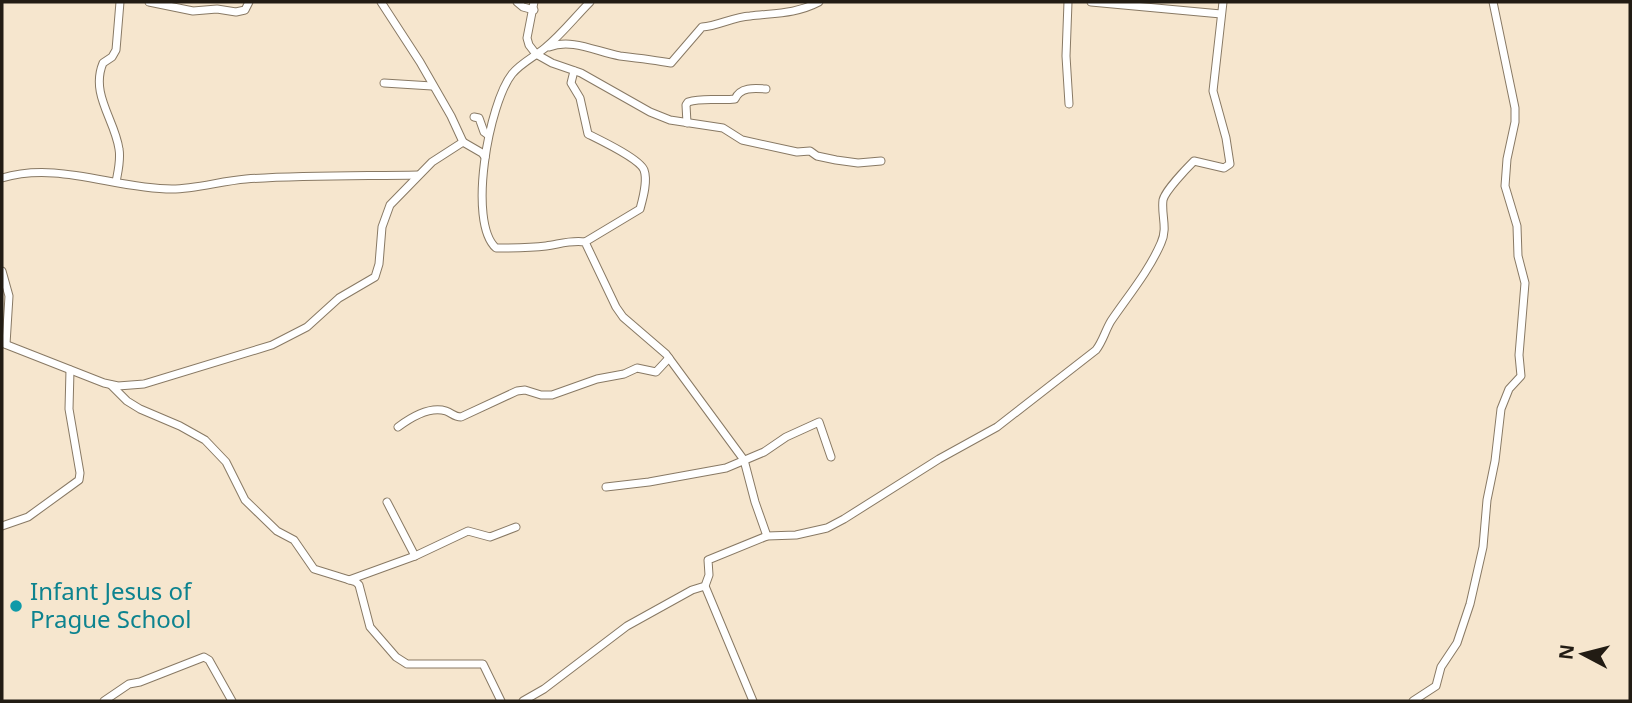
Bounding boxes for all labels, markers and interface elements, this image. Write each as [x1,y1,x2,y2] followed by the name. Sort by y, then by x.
[30,574,193,635] place label: Infant Jesus of Prague School
[8,598,24,614] marker: Infant Jesus of Prague School
[1548,619,1618,689] north arrow
[1552,643,1580,661] text: N

